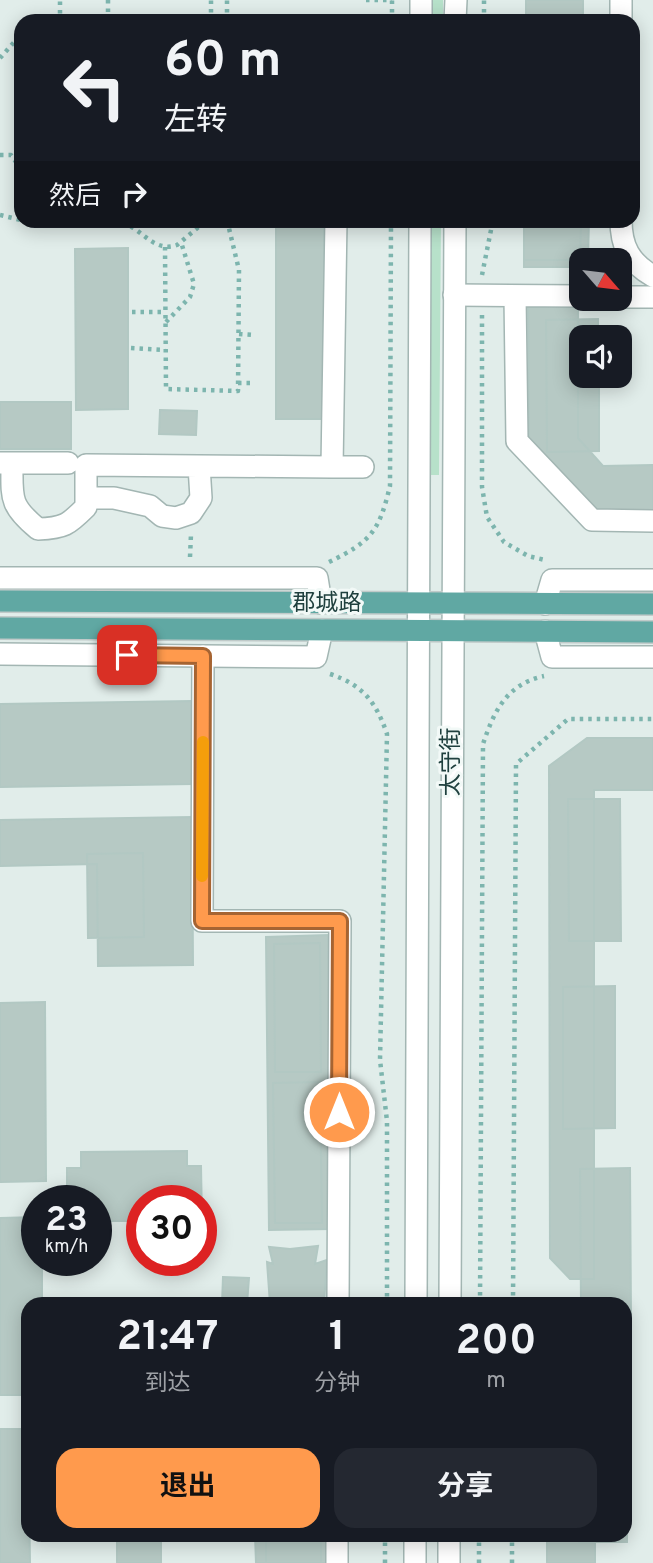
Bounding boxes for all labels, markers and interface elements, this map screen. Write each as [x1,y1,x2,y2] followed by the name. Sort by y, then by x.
[164,32,282,94] text: 60 m
[49,42,140,133] icon: left
[164,102,228,142] text: 左转
[115,175,153,213] icon: right
[49,181,101,214] text: 然后
[569,248,632,312] north arrow
[569,248,632,388] map controls
[569,325,632,388] button: sound
[293,590,362,619] street label: 郡城路
[97,625,157,685] pin
[108,636,146,674] icon: arrive
[438,728,467,797] street label: 太守街
[302,1075,376,1149] position arrow
[126,1185,217,1276] speed limit sign: 30
[45,1199,88,1243] text: 23
[45,1236,88,1259] text: km/h
[116,1312,219,1365] text: 21:47
[329,1312,345,1365] text: 1
[456,1316,537,1369] text: 200
[486,1367,506,1396] text: m
[145,1370,191,1399] text: 到达
[314,1370,360,1399] text: 分钟
[56,1448,320,1528] button: 退出
[334,1448,597,1528] button: 分享

